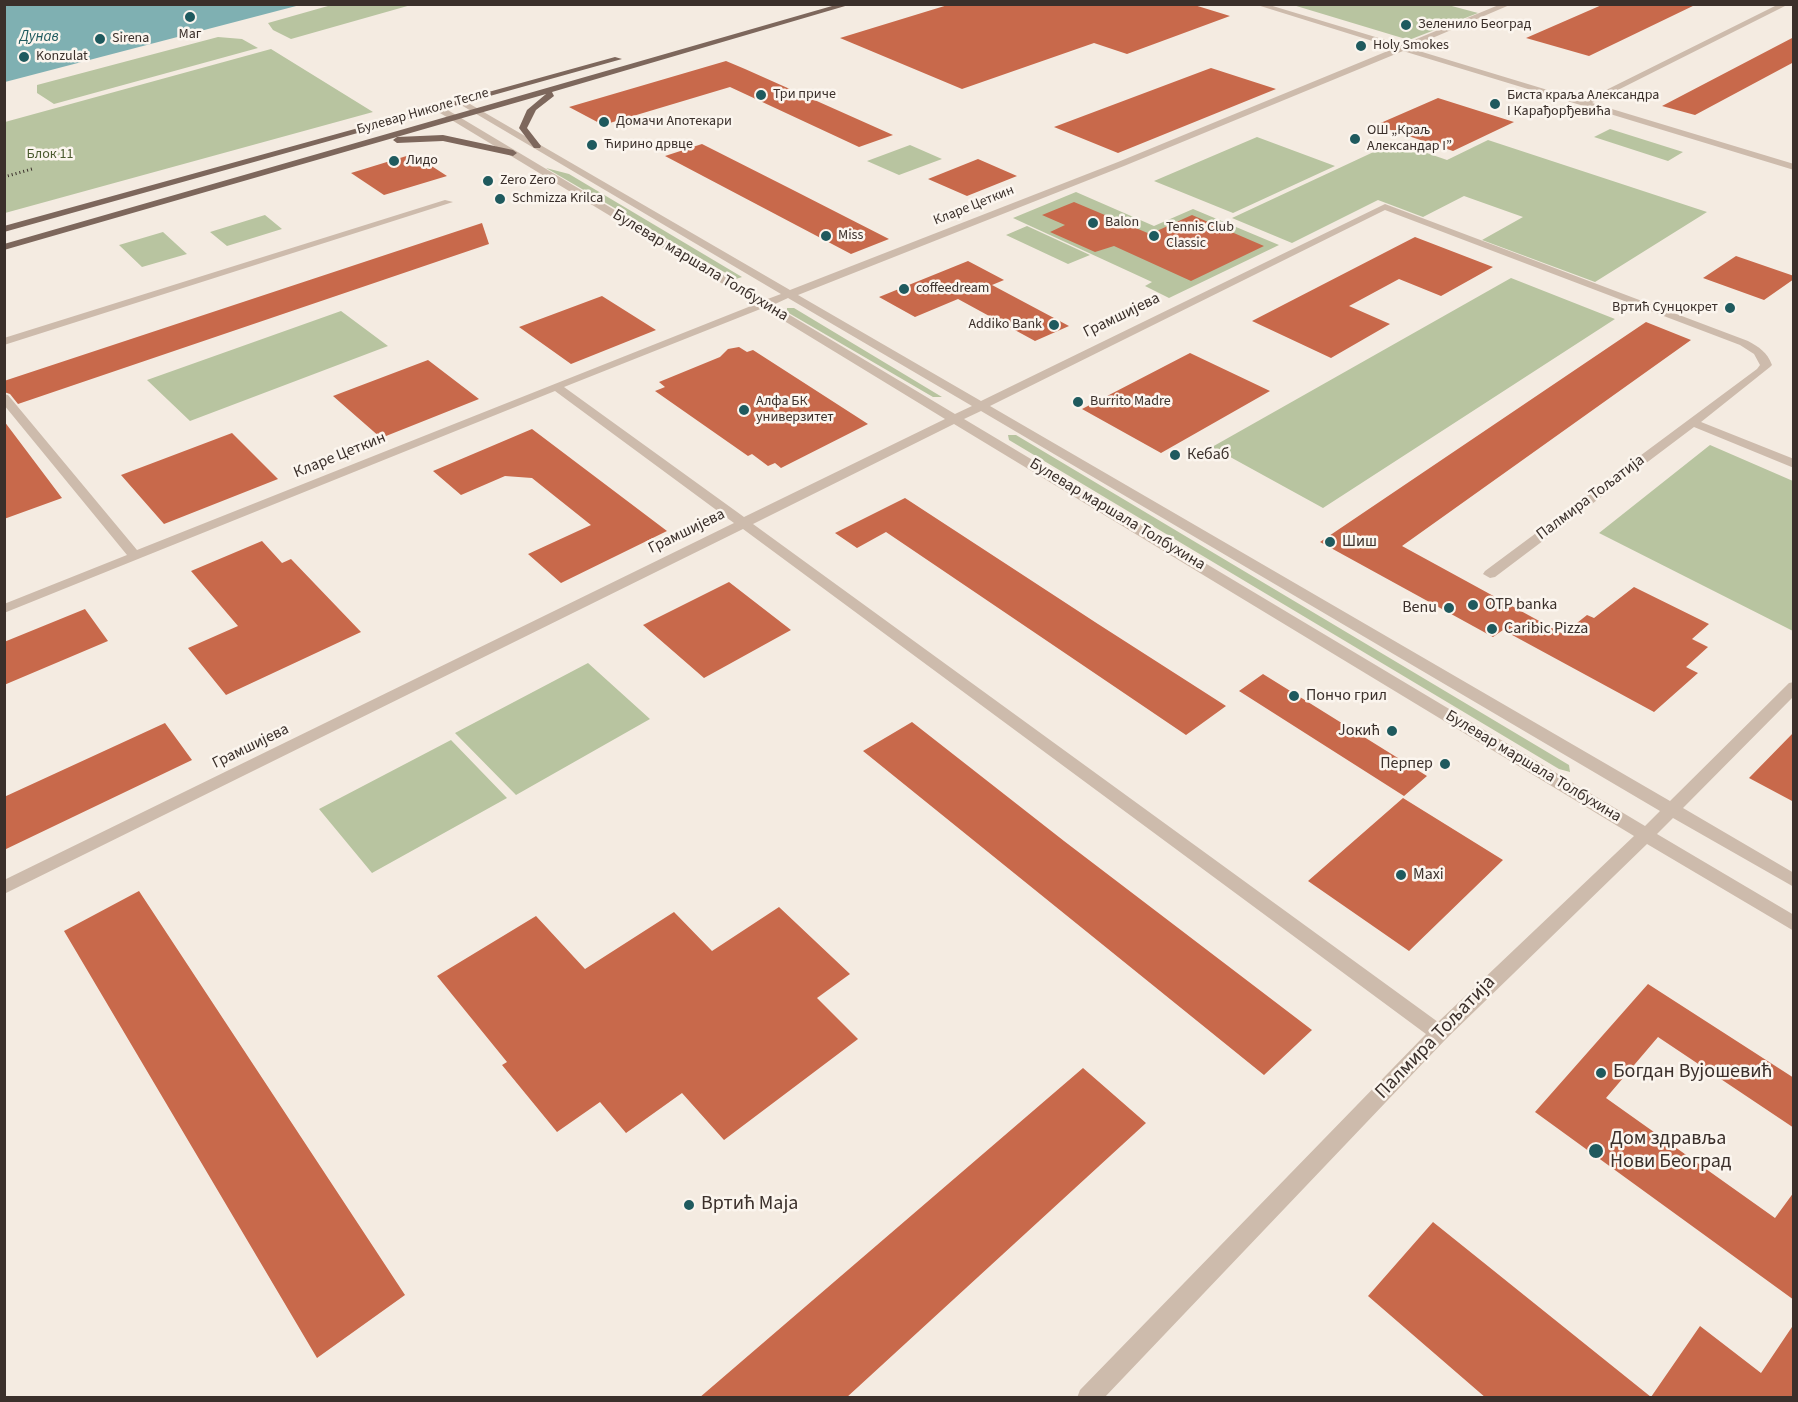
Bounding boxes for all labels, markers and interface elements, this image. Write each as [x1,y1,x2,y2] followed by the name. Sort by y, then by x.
[183,10,197,24] marker: Маг
[1418,17,1531,33] place label: Зеленило Београд
[1399,18,1413,32] marker: Зеленило Београд
[179,27,201,43] place label: Маг
[19,29,59,47] water label: Дунав
[112,31,149,47] place label: Sirena
[93,32,107,46] marker: Sirena
[1373,38,1449,54] place label: Holy Smokes
[1354,39,1368,53] marker: Holy Smokes
[36,49,88,65] place label: Konzulat
[17,50,31,64] marker: Konzulat
[355,85,491,139] street label: Булевар Николе Тесле
[773,87,836,103] place label: Три приче
[754,88,768,102] marker: Три приче
[1507,88,1659,120] place label: Биста краља Александра I Карађорђевића
[1488,97,1502,111] marker: Биста краља Александра I Карађорђевића
[616,114,732,130] place label: Домачи Апотекари
[597,115,611,129] marker: Домачи Апотекари
[1367,123,1452,156] place label: ОШ „Краљ Александар I”
[1348,132,1362,146] marker: ОШ „Краљ Александар I”
[604,137,693,153] place label: Ћирино дрвце
[585,138,599,152] marker: Ћирино дрвце
[27,147,73,163] park label: Блок 11
[406,153,438,169] place label: Лидо
[387,154,401,168] marker: Лидо
[500,173,556,189] place label: Zero Zero
[481,174,495,188] marker: Zero Zero
[931,182,1017,230] street label: Кларе Цеткин
[512,191,603,207] place label: Schmizza Krilca
[493,192,507,206] marker: Schmizza Krilca
[609,206,791,326] street label: Булевар маршала Толбухина
[1105,215,1139,231] place label: Balon
[1086,216,1100,230] marker: Balon
[1166,220,1234,252] place label: Tennis Club Classic
[838,228,863,244] place label: Miss
[819,229,833,243] marker: Miss
[1147,229,1161,243] marker: Tennis Club Classic
[916,281,989,297] place label: coffeedream
[897,282,911,296] marker: coffeedream
[1081,289,1163,343] street label: Грамшијева
[1612,300,1718,316] place label: Вртић Сунцокрет
[1723,301,1737,315] marker: Вртић Сунцокрет
[968,317,1042,333] place label: Addiko Bank
[1047,318,1061,332] marker: Addiko Bank
[756,394,834,426] place label: Алфа БК универзитет
[1090,394,1171,410] place label: Burrito Madre
[1071,395,1085,409] marker: Burrito Madre
[737,403,751,417] marker: Алфа БК универзитет
[291,429,389,483] street label: Кларе Цеткин
[1187,445,1229,465] place label: Кебаб
[1168,448,1182,462] marker: Кебаб
[1533,451,1649,545] street label: Палмира Тољатија
[1026,455,1208,575] street label: Булевар маршала Толбухина
[646,505,728,559] street label: Грамшијева
[1342,532,1377,552] place label: Шиш
[1323,535,1337,549] marker: Шиш
[1485,595,1557,615] place label: OTP banka
[1402,598,1437,618] place label: Benu
[1466,598,1480,612] marker: OTP banka
[1442,601,1456,615] marker: Benu
[1504,619,1588,639] place label: Caribic Pizza
[1485,622,1499,636] marker: Caribic Pizza
[1306,686,1387,706] place label: Пончо грил
[1287,689,1301,703] marker: Пончо грил
[1442,707,1624,827] street label: Булевар маршала Толбухина
[210,720,292,774] street label: Грамшијева
[1338,721,1380,741] place label: Јокић
[1385,724,1399,738] marker: Јокић
[1380,754,1433,774] place label: Перпер
[1438,757,1452,771] marker: Перпер
[1413,865,1444,885] place label: Maxi
[1394,868,1408,882] marker: Maxi
[1371,971,1501,1105] street label: Палмира Тољатија
[1613,1061,1772,1085] place label: Богдан Вујошевић
[1594,1066,1608,1080] marker: Богдан Вујошевић
[1610,1128,1731,1175] place label: Дом здравља Нови Београд
[1587,1142,1605,1160] marker: Дом здравља Нови Београд
[701,1193,798,1217] place label: Вртић Маја
[682,1198,696,1212] marker: Вртић Маја

